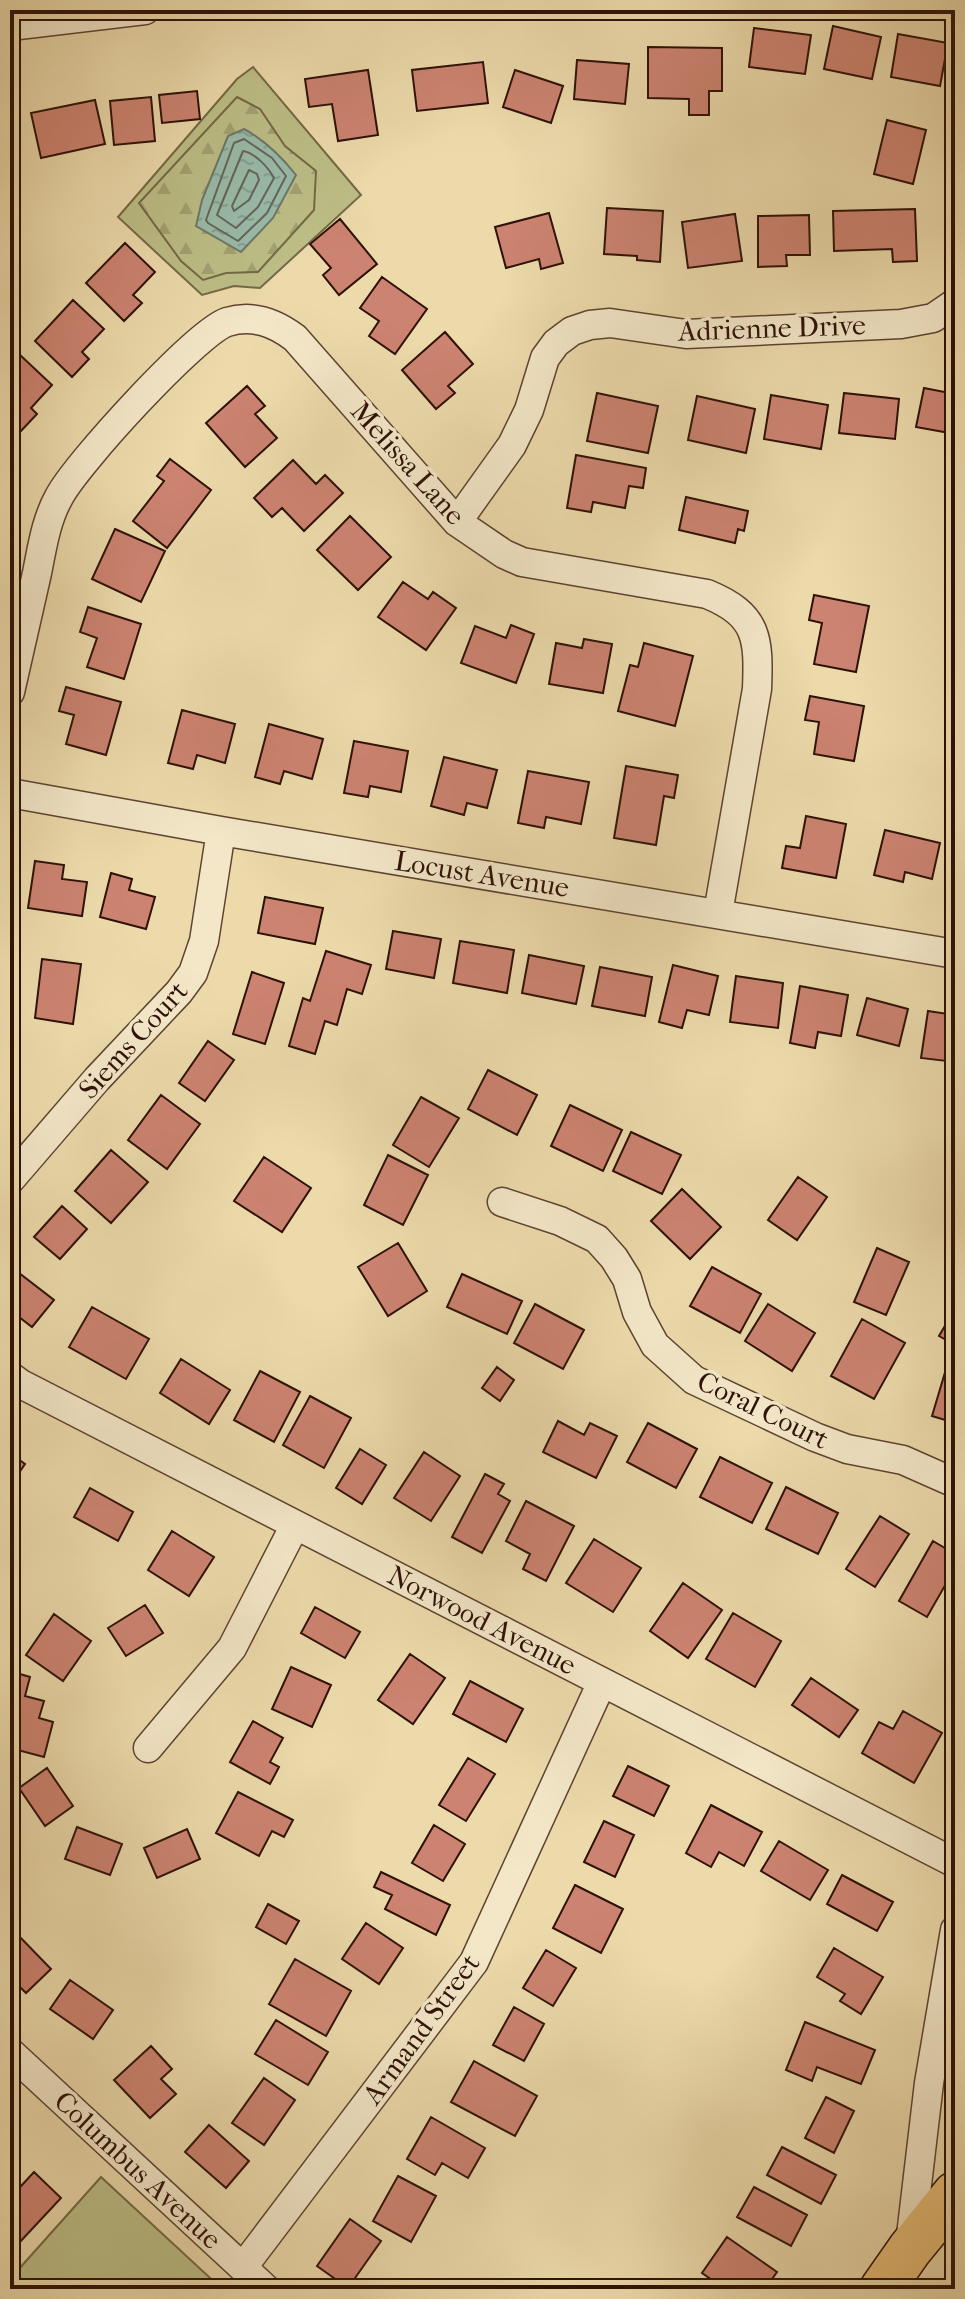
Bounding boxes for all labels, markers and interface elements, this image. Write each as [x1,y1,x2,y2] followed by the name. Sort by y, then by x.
[677,308,867,348] street label: Adrienne Drive
[344,395,472,532] street label: Melissa Lane
[392,844,572,904] street label: Locust Avenue
[72,974,194,1106] street label: Siems Court
[692,1364,834,1456] street label: Coral Court
[382,1558,582,1682] street label: Norwood Avenue
[355,1947,487,2111] street label: Armand Street
[48,2084,228,2256] street label: Columbus Avenue

